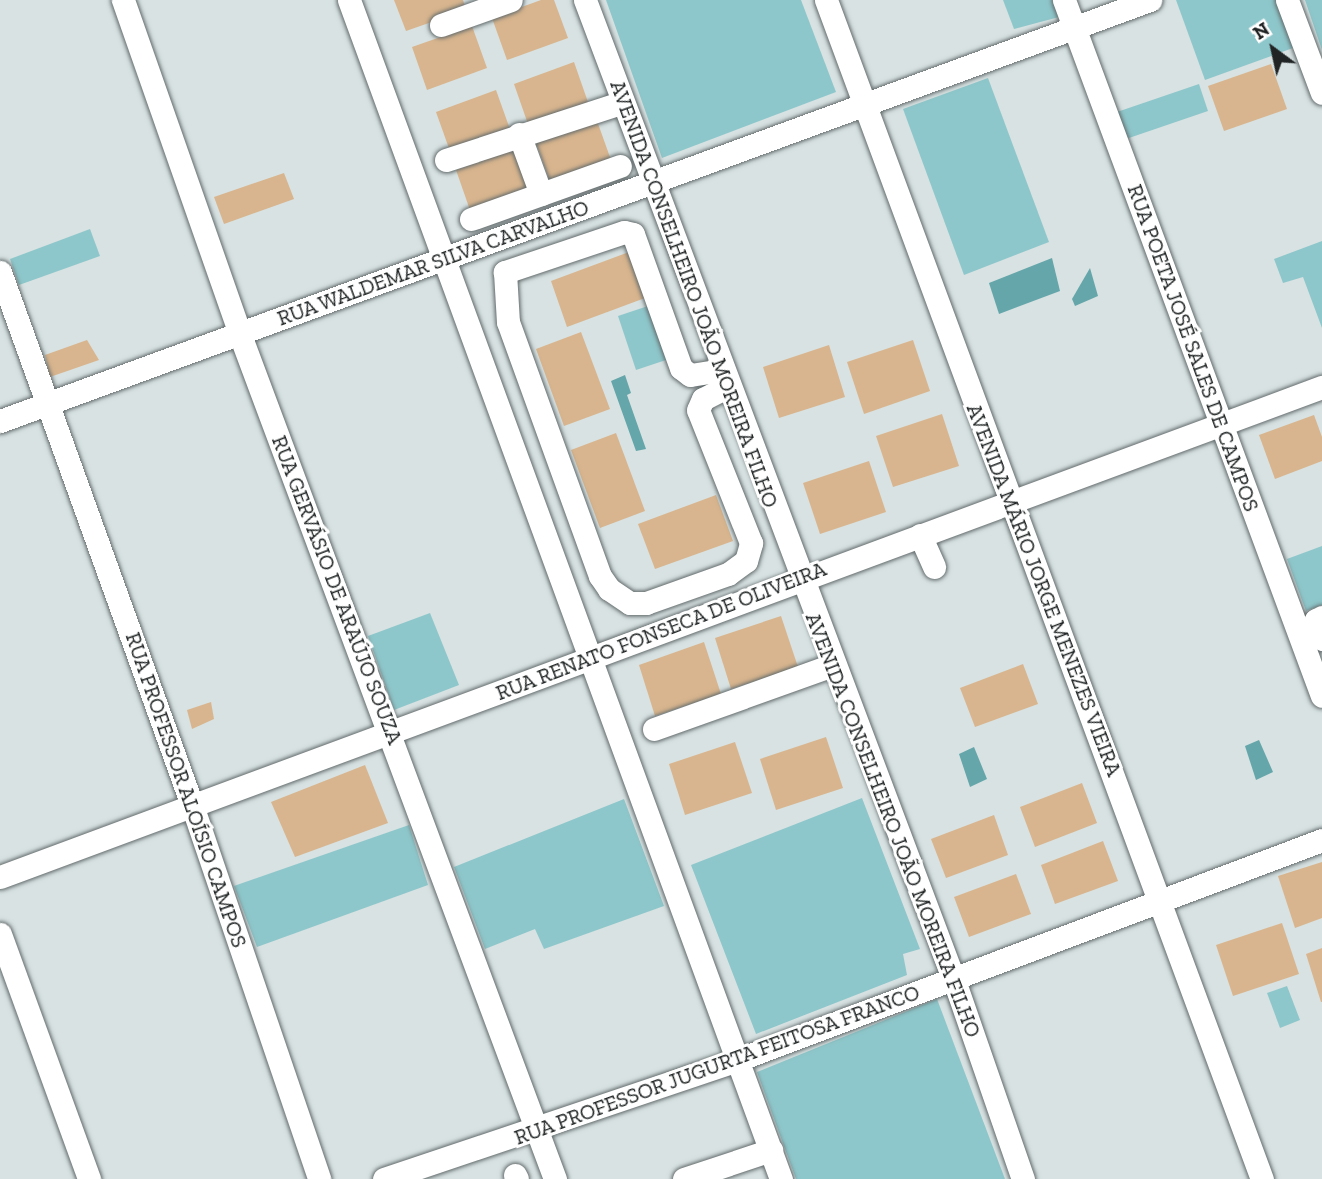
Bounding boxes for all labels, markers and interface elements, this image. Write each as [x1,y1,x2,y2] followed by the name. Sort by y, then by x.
[1238,14,1308,84] north arrow
[1249,17,1274,45] text: N
[604,76,784,512] street label: AVENIDA CONSELHEIRO JOÃO MOREIRA FILHO
[1122,180,1264,516] street label: RUA POETA JOSÉ SALES DE CAMPOS
[273,194,593,332] street label: RUA WALDEMAR SILVA CARVALHO
[961,399,1127,781] street label: AVENIDA MÁRIO JORGE MENEZES VIEIRA
[266,431,408,749] street label: RUA GERVÁSIO DE ARAÚJO SOUZA
[492,556,830,706] street label: RUA RENATO FONSECA DE OLIVEIRA
[800,608,986,1042] street label: AVENIDA CONSELHEIRO JOÃO MOREIRA FILHO
[120,628,252,952] street label: RUA PROFESSOR ALOÍSIO CAMPOS
[510,979,924,1151] street label: RUA PROFESSOR JUGURTA FEITOSA FRANCO

